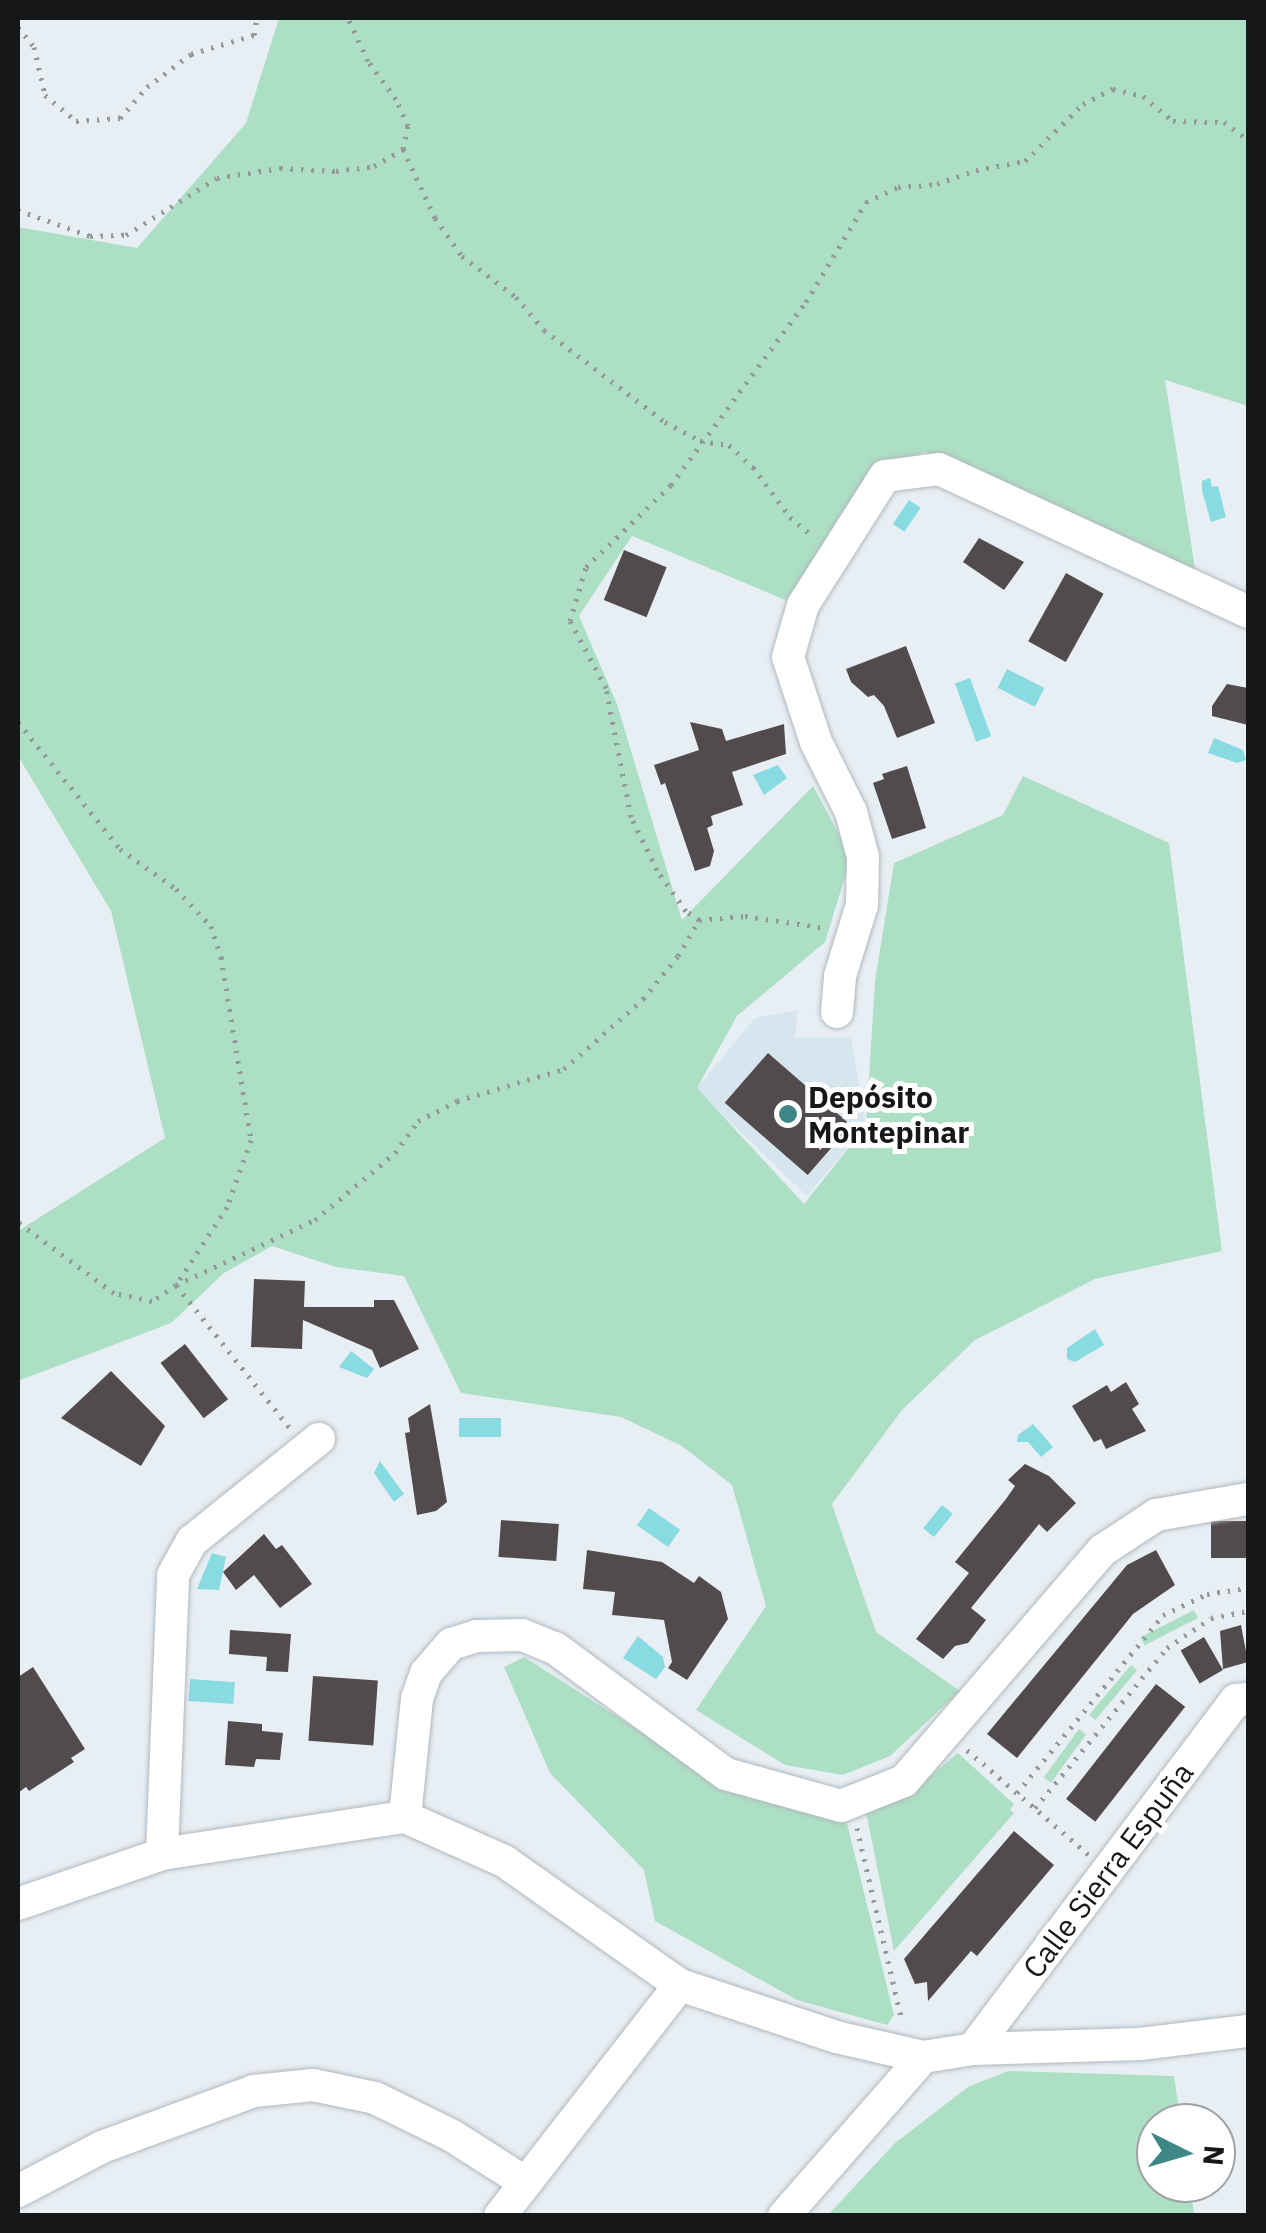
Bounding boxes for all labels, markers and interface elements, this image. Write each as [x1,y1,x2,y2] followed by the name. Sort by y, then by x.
[808,1079,969,1150] place label: Depósito Montepinar
[777,1103,799,1125] marker: Depósito Montepinar
[1015,1755,1201,1985] street label: Calle Sierra Espuña
[1136,2103,1236,2203] north arrow
[1195,2144,1234,2167] text: N

